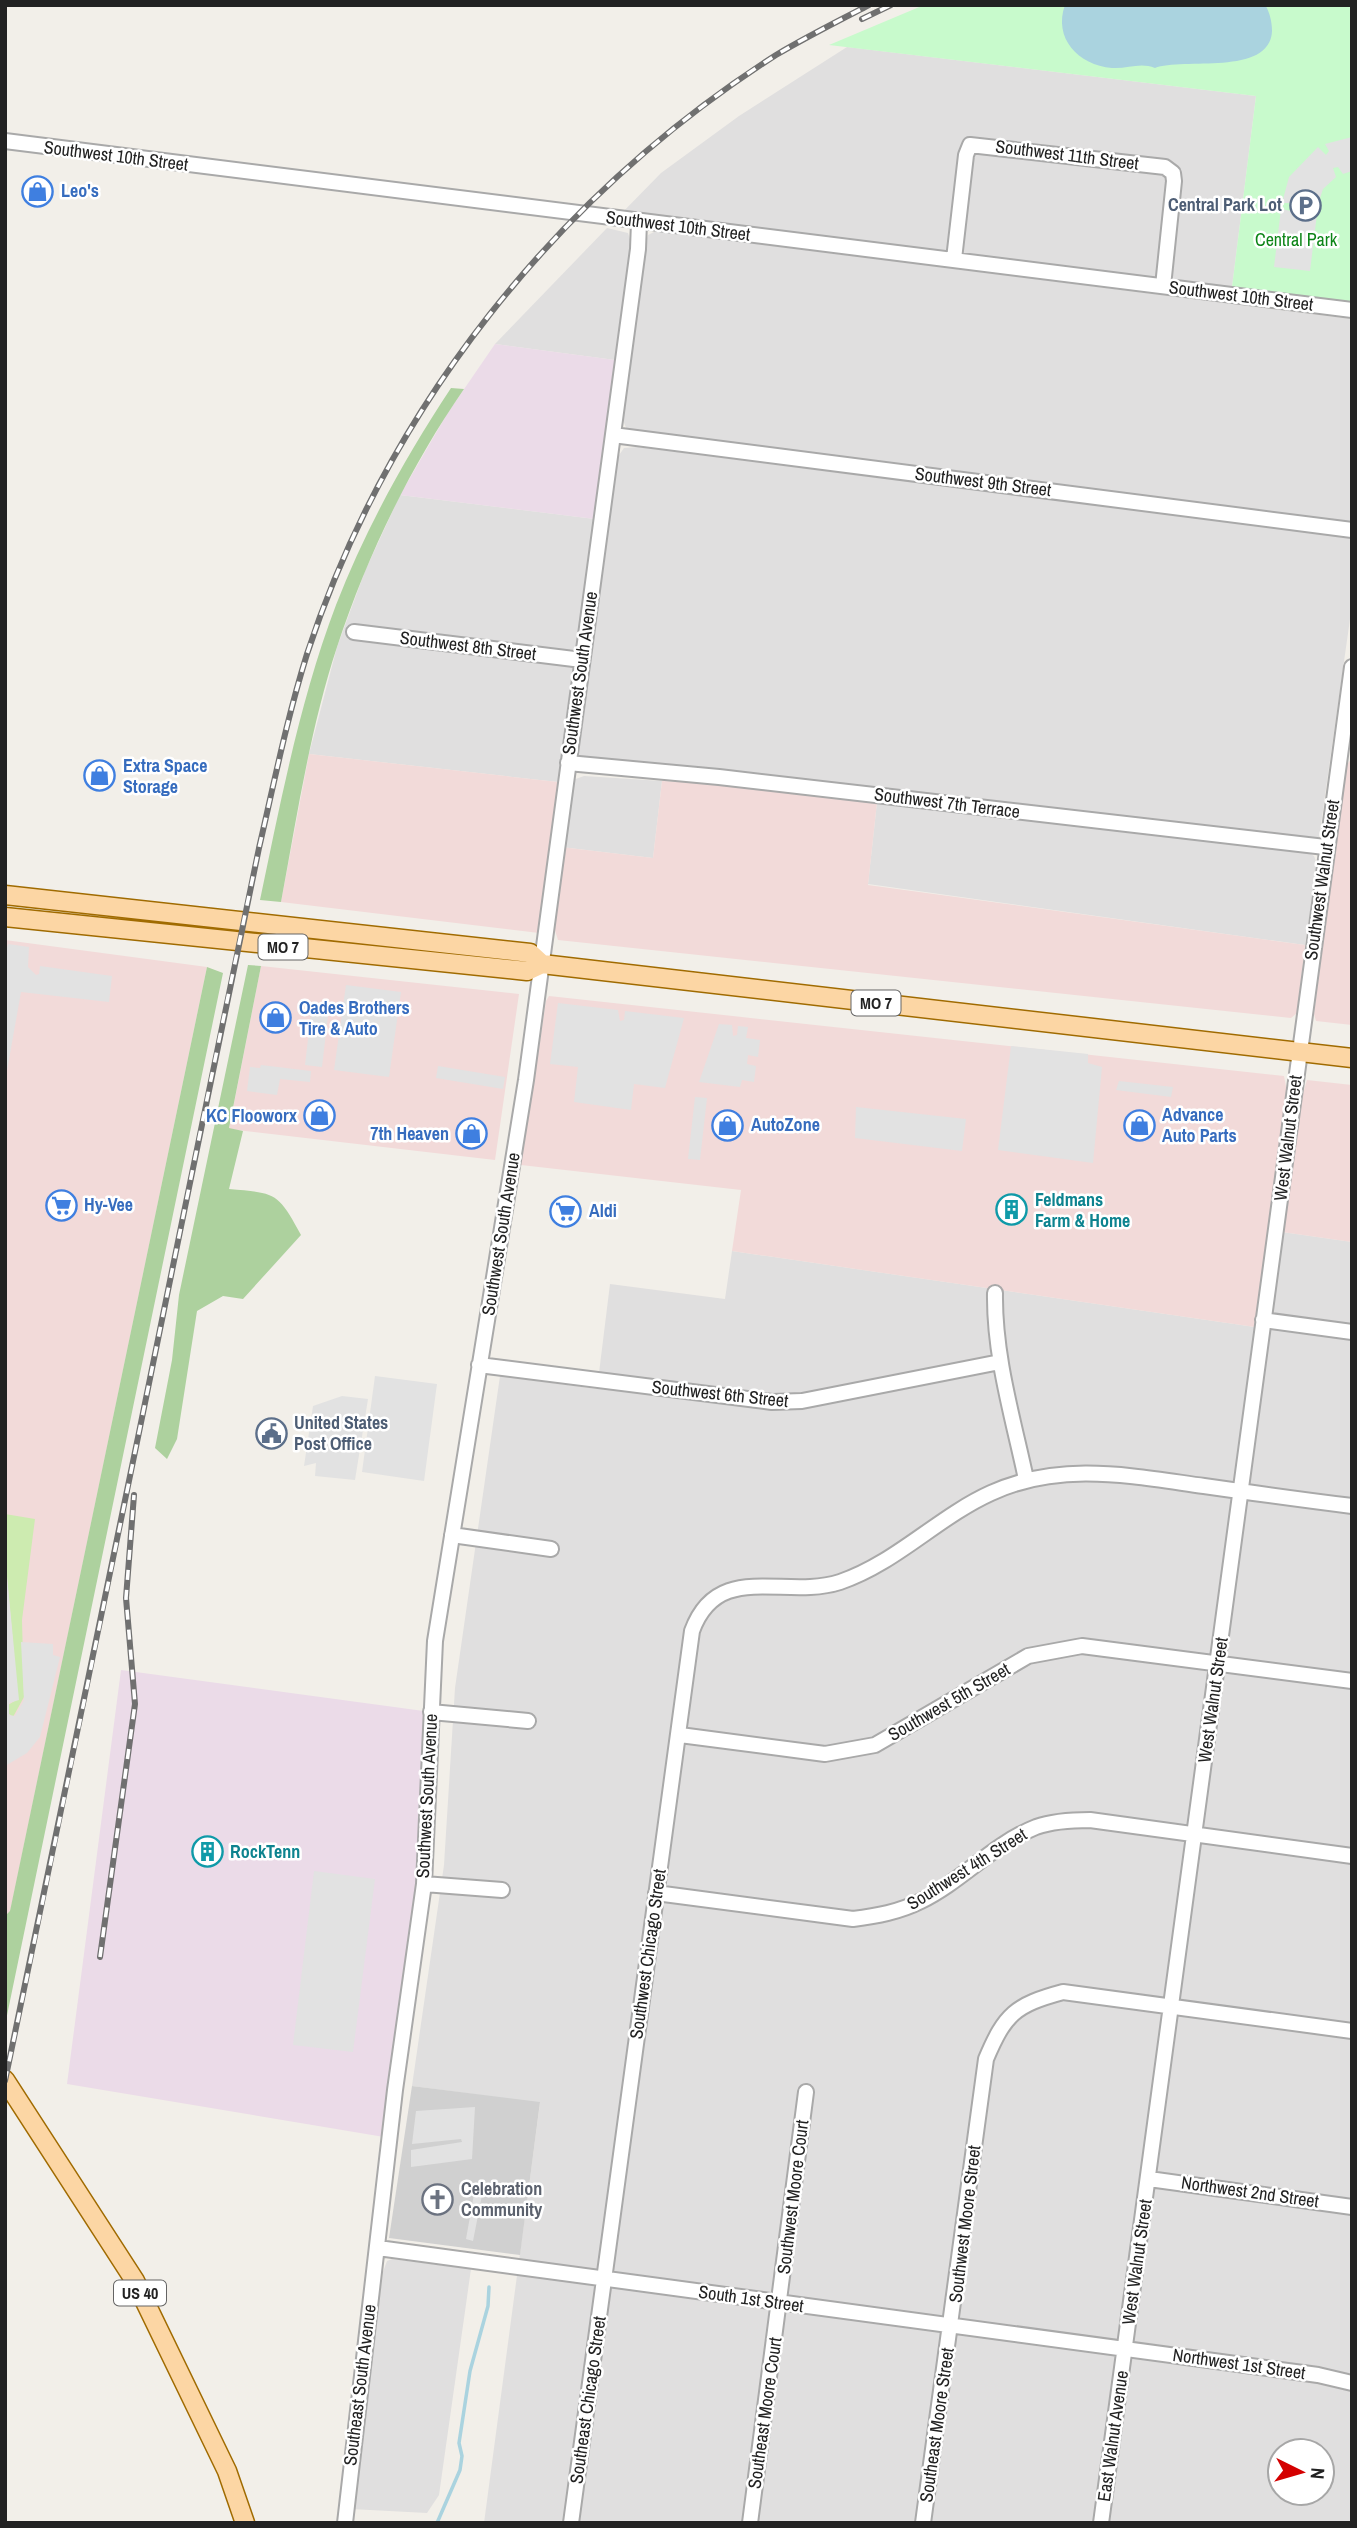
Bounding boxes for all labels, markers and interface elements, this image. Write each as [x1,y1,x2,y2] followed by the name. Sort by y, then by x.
[994,133,1140,176] street label: Southwest 11th Street
[42,134,190,177] street label: Southwest 10th Street
[21,174,55,208] shop icon: Leo's
[61,178,99,203] place label: Leo's
[1288,188,1322,222] parking icon: Central Park Lot
[1168,192,1282,217] place label: Central Park Lot
[604,204,752,247] street label: Southwest 10th Street
[1255,227,1338,252] park label: Central Park
[1167,274,1315,317] street label: Southwest 10th Street
[914,461,1053,502] street label: Southwest 9th Street
[556,590,603,756] street label: Southwest South Avenue
[399,625,538,666] street label: Southwest 8th Street
[123,753,208,799] place label: Extra Space Storage
[83,759,117,793] shop icon: Extra Space Storage
[873,781,1021,824] street label: Southwest 7th Terrace
[1298,798,1345,962] street label: Southwest Walnut Street
[258,934,308,959] road number: MO 7
[852,990,900,1015] road number: MO 7
[299,995,410,1041] place label: Oades Brothers Tire & Auto
[259,1001,293,1035] shop icon: Oades Brothers Tire & Auto
[1267,1074,1308,1202] street label: West Walnut Street
[303,1099,337,1133] shop icon: KC Flooworx
[1162,1102,1237,1148] place label: Advance Auto Parts
[206,1103,298,1128] place label: KC Flooworx
[711,1108,745,1142] shop icon: AutoZone
[1122,1108,1156,1142] shop icon: Advance Auto Parts
[751,1112,820,1137] place label: AutoZone
[455,1117,489,1151] shop icon: 7th Heaven
[370,1121,449,1146] place label: 7th Heaven
[475,1151,526,1317] street label: Southwest South Avenue
[1035,1187,1130,1233] place label: Feldmans Farm & Home
[44,1188,78,1222] supermarket icon: Hy-Vee
[84,1192,133,1217] place label: Hy-Vee
[995,1193,1029,1227] building icon: Feldmans Farm & Home
[549,1194,583,1228] supermarket icon: Aldi
[589,1198,617,1223] place label: Aldi
[651,1374,790,1413] street label: Southwest 6th Street
[294,1410,388,1456] place label: United States Post Office
[254,1416,288,1450] public building icon: United States Post Office
[1191,1636,1234,1764] street label: West Walnut Street
[883,1656,1014,1747] street label: Southwest 5th Street
[410,1713,443,1879] street label: Southwest South Avenue
[902,1822,1031,1915] street label: Southwest 4th Street
[190,1835,224,1869] building icon: RockTenn
[230,1839,300,1864] place label: RockTenn
[623,1867,672,2041] street label: Southwest Chicago Street
[771,2118,814,2275] street label: Southwest Moore Court
[942,2144,987,2304] street label: Southwest Moore Street
[1180,2169,1320,2214] street label: Northwest 2nd Street
[461,2176,543,2222] place label: Celebration Community
[421,2182,455,2216] church icon: Celebration Community
[1115,2198,1158,2326] street label: West Walnut Street
[697,2279,805,2318] street label: South 1st Street
[114,2280,166,2306] road number: US 40
[337,2303,382,2467] street label: Southeast South Avenue
[563,2314,612,2485] street label: Southeast Chicago Street
[742,2336,788,2490] street label: Southeast Moore Court
[1171,2342,1307,2385] street label: Northwest 1st Street
[913,2346,960,2504] street label: Southeast Moore Street
[1091,2369,1134,2503] street label: East Walnut Avenue
[1266,2437,1336,2507] north arrow
[1304,2467,1331,2480] text: N

